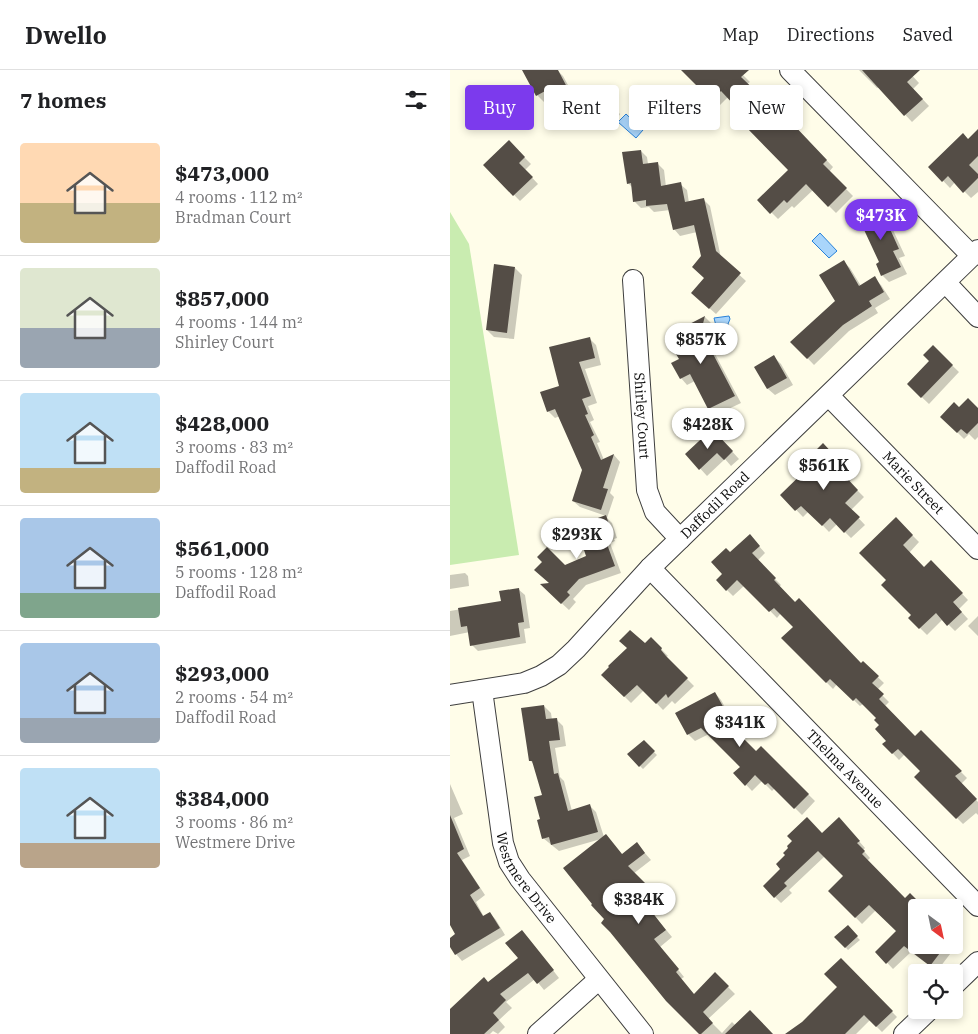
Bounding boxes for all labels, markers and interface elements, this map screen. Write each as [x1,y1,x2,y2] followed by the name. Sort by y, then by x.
[25,19,107,51] text: Dwello
[722,23,759,46] text: Map
[787,23,875,46] text: Directions
[903,23,953,46] text: Saved
[465,85,534,130] chip: Buy
[544,85,619,130] chip: Rent
[629,85,720,130] chip: Filters
[730,85,803,130] chip: New
[20,86,106,114] text: 7 homes
[402,86,430,114] icon: filters
[175,159,269,187] text: $473,000
[60,163,120,223] icon: home
[175,187,303,207] text: 4 rooms · 112 m²
[846,198,916,241] pin: $473K
[856,205,906,225] text: $473K
[175,207,291,227] text: Bradman Court
[175,284,269,312] text: $857,000
[60,288,120,348] icon: home
[175,312,303,332] text: 4 rooms · 144 m²
[666,322,736,365] pin: $857K
[676,329,726,349] text: $857K
[175,332,274,352] text: Shirley Court
[630,372,654,460] street label: Shirley Court
[673,408,743,450] pin: $428K
[175,409,269,437] text: $428,000
[60,413,120,473] icon: home
[683,414,733,434] text: $428K
[175,437,293,457] text: 3 rooms · 83 m²
[789,448,859,491] pin: $561K
[879,448,948,518] street label: Marie Street
[799,455,849,475] text: $561K
[175,457,276,477] text: Daffodil Road
[677,467,753,542] street label: Daffodil Road
[542,518,612,560] pin: $293K
[552,524,602,544] text: $293K
[175,534,269,562] text: $561,000
[60,538,120,598] icon: home
[175,562,303,582] text: 5 rooms · 128 m²
[175,582,276,602] text: Daffodil Road
[175,659,269,687] text: $293,000
[60,663,120,723] icon: home
[175,687,293,707] text: 2 rooms · 54 m²
[705,706,775,748] pin: $341K
[175,707,276,727] text: Daffodil Road
[715,712,765,732] text: $341K
[803,726,887,812] street label: Thelma Avenue
[175,784,269,812] text: $384,000
[60,788,120,848] icon: home
[175,812,293,832] text: 3 rooms · 86 m²
[493,831,561,927] street label: Westmere Drive
[175,832,295,852] text: Westmere Drive
[604,882,674,925] pin: $384K
[614,889,664,909] text: $384K
[908,899,962,954] north arrow
[908,899,963,1019] map controls
[908,964,963,1019] button: locate

